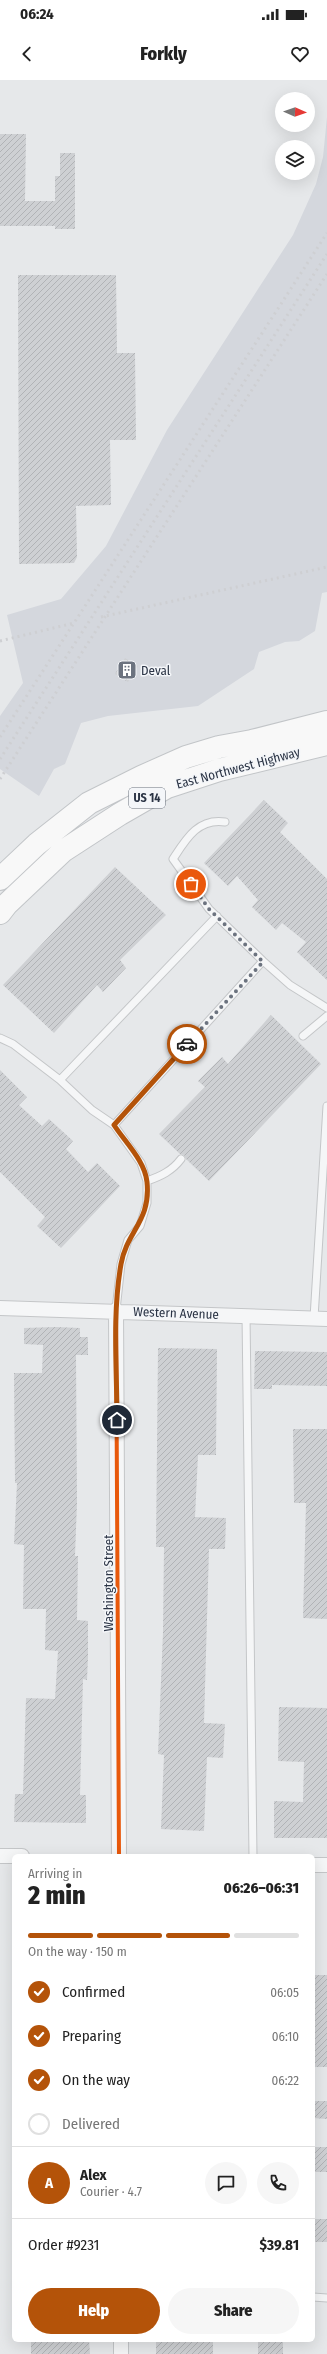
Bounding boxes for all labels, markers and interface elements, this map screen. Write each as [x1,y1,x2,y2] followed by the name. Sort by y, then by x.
[20,5,54,23] text: 06:24
[16,43,38,65] icon: back
[140,43,187,65] text: Forkly
[289,43,311,65] icon: heart
[275,92,315,132] north arrow
[275,92,315,180] map controls
[275,140,315,180] button: layers
[116,659,138,681] building icon: Deval
[141,663,171,678] place label: Deval
[174,744,302,792] street label: East Northwest Highway
[129,788,165,808] road number: US 14
[174,867,208,901] pin
[180,873,202,895] icon: bag
[167,1024,207,1064] courier
[176,1033,198,1055] icon: car
[133,1304,219,1322] street label: Western Avenue
[100,1403,134,1437] pin
[106,1409,128,1431] icon: home
[101,1534,116,1632] street label: Washington Street
[28,1866,82,1881] text: Arriving in
[224,1879,299,1897] text: 06:26–06:31
[28,1880,86,1911] text: 2 min
[28,1944,127,1959] text: On the way · 150 m
[28,1981,50,2003] icon: check
[62,1983,125,2001] text: Confirmed
[270,1985,299,2000] text: 06:05
[28,2025,50,2047] icon: check
[62,2027,121,2045] text: Preparing
[272,2029,299,2044] text: 06:10
[28,2069,50,2091] icon: check
[62,2071,130,2089] text: On the way
[272,2073,299,2088] text: 06:22
[62,2115,120,2133] text: Delivered
[205,2162,247,2204] button: chat
[257,2162,299,2204] button: phone
[80,2166,107,2184] text: Alex
[45,2174,53,2192] text: A
[80,2184,142,2199] text: Courier · 4.7
[28,2236,99,2254] text: Order #9231
[259,2236,299,2254] text: $39.81
[28,2288,160,2334] button: Help
[168,2288,299,2334] button: Share

